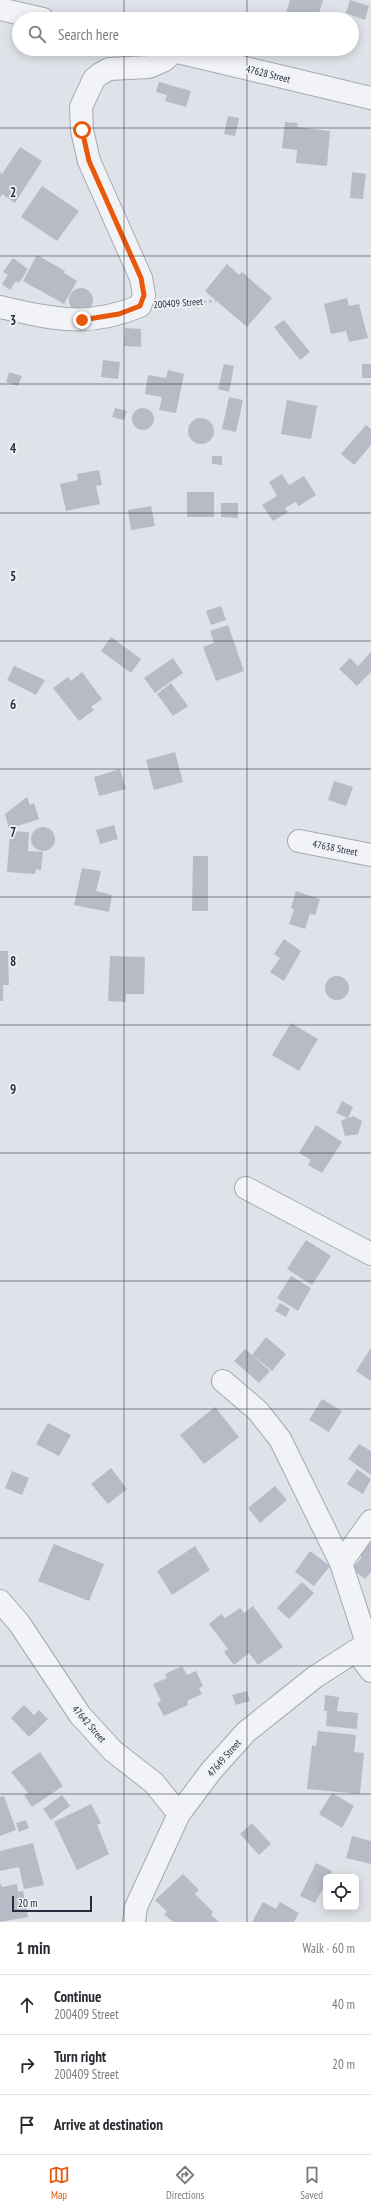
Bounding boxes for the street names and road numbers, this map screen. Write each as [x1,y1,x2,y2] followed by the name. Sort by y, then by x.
[244,62,292,86] street label: 47628 Street
[153,295,204,311] street label: 200409 Street
[312,837,359,859] street label: 47638 Street
[69,1703,109,1746] street label: 47642 Street
[204,1736,244,1779] street label: 47649 Street

